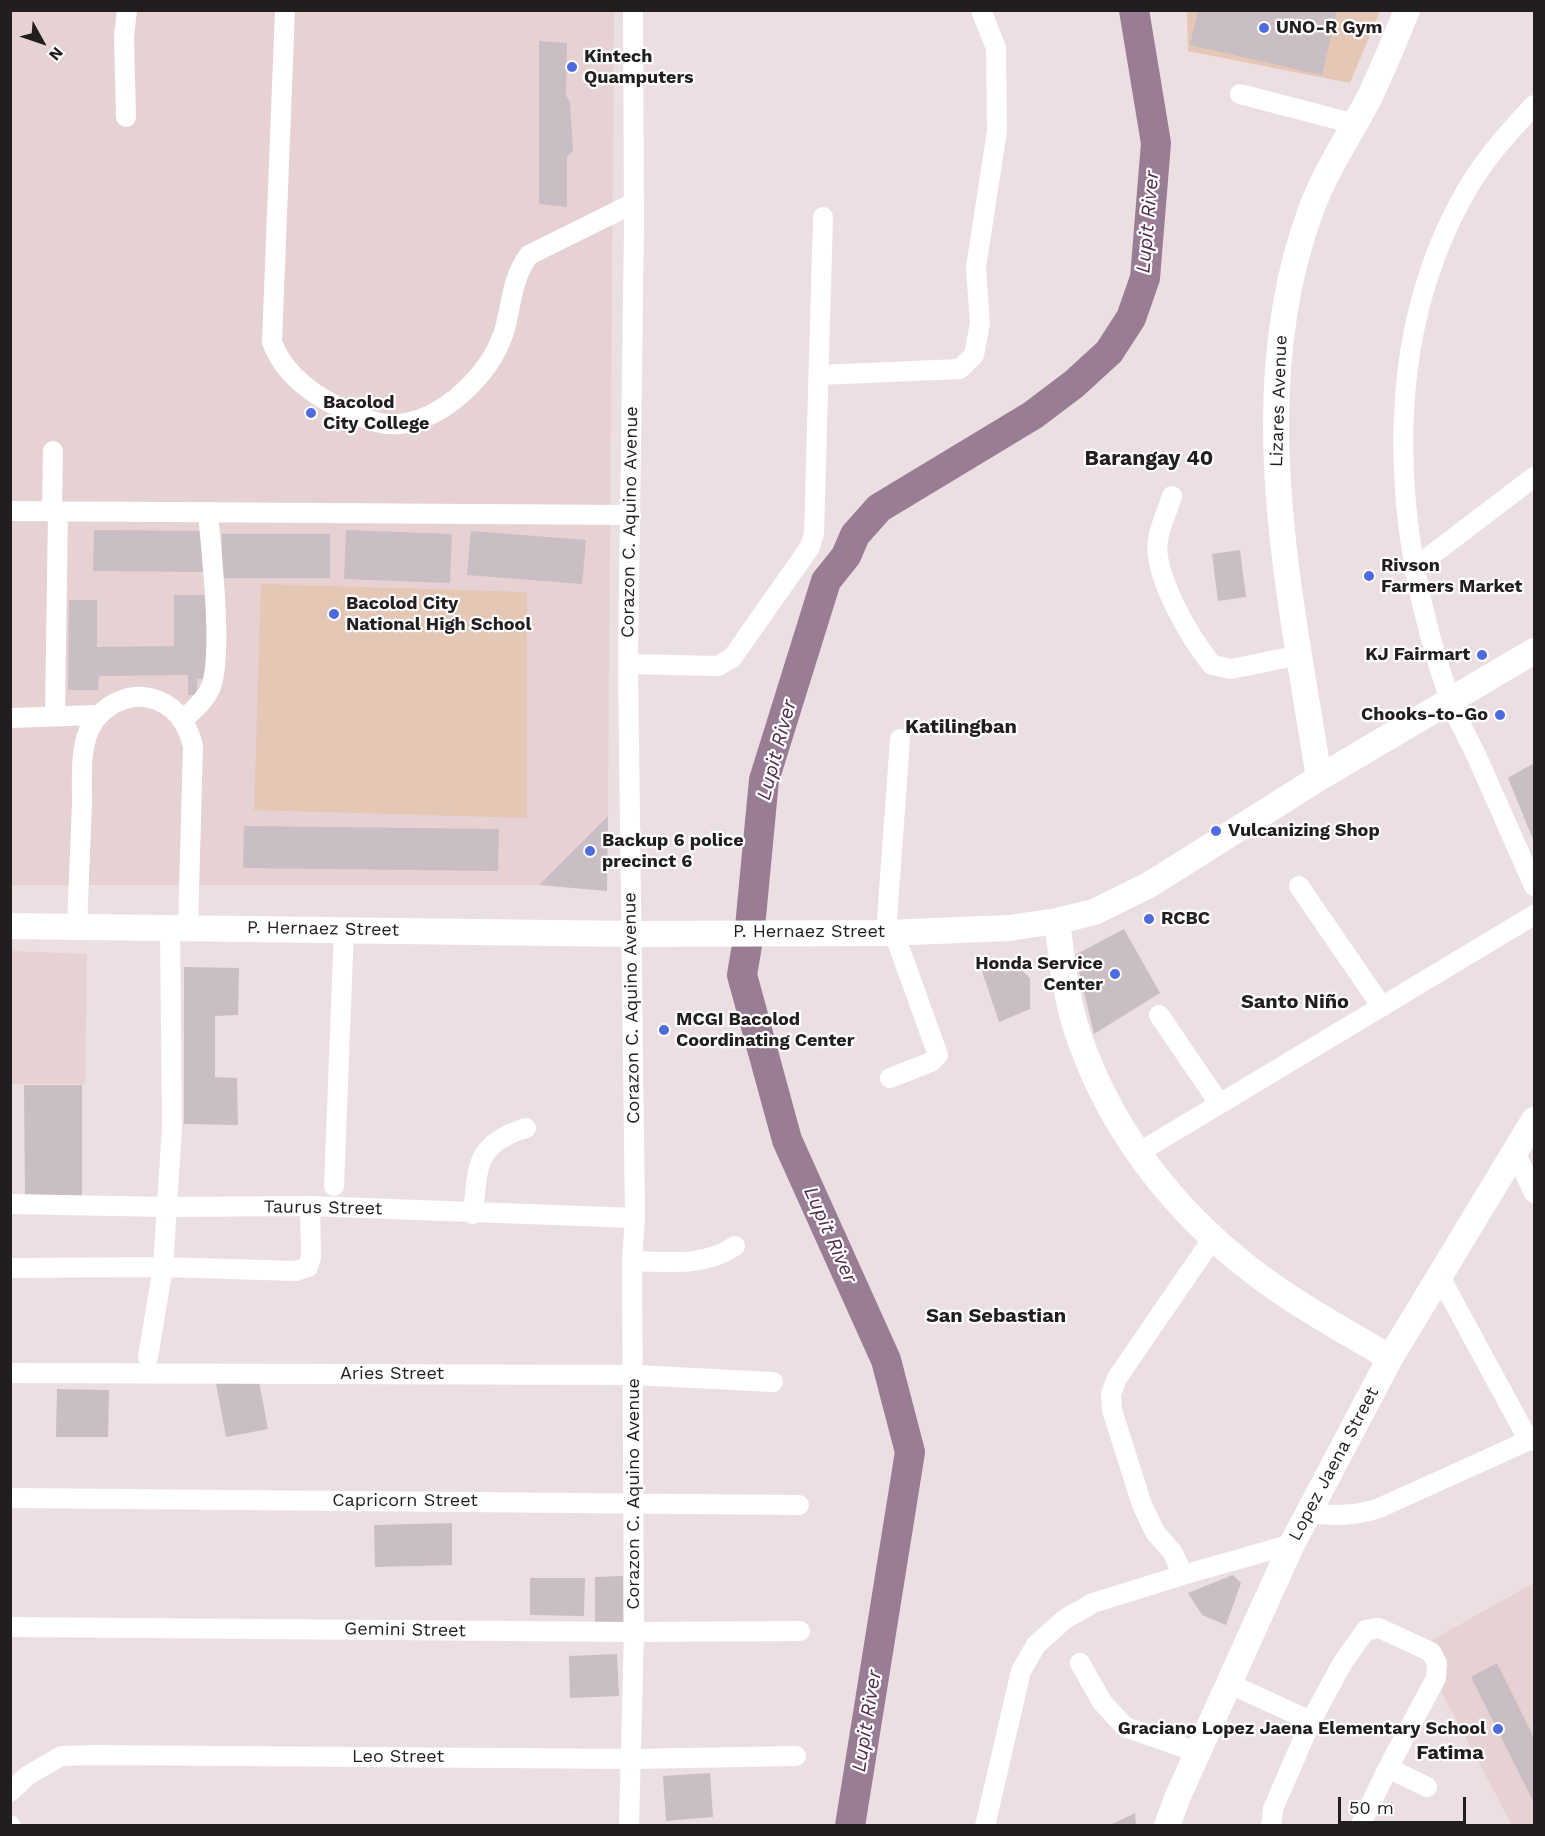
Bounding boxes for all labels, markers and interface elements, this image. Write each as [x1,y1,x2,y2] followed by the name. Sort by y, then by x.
[12,12,72,72] north arrow
[1276,17,1382,39] place label: UNO-R Gym
[1257,21,1271,35] marker: UNO-R Gym
[45,43,67,65] text: N
[584,46,694,88] place label: Kintech Quamputers
[565,60,579,74] marker: Kintech Quamputers
[1132,170,1164,274] water label: Lupit River
[1266,335,1292,467] street label: Lizares Avenue
[323,392,429,434] place label: Bacolod City College
[304,406,318,420] marker: Bacolod City College
[617,406,643,638] street label: Corazon C. Aquino Avenue
[1085,446,1213,472] district label: Barangay 40
[1381,555,1522,598] place label: Rivson Farmers Market
[1362,569,1376,583] marker: Rivson Farmers Market
[346,593,531,636] place label: Bacolod City National High School
[327,607,341,621] marker: Bacolod City National High School
[1365,644,1470,666] place label: KJ Fairmart
[1475,648,1489,662] marker: KJ Fairmart
[752,697,802,803] water label: Lupit River
[1361,704,1488,726] place label: Chooks-to-Go
[1493,708,1507,722] marker: Chooks-to-Go
[905,715,1017,739] district label: Katilingban
[1228,820,1380,842] place label: Vulcanizing Shop
[1209,824,1223,838] marker: Vulcanizing Shop
[602,830,744,872] place label: Backup 6 police precinct 6
[583,844,597,858] marker: Backup 6 police precinct 6
[619,892,645,1124] street label: Corazon C. Aquino Avenue
[1161,908,1210,930] place label: RCBC
[1142,912,1156,926] marker: RCBC
[247,917,399,941] street label: P. Hernaez Street
[733,921,885,943] street label: P. Hernaez Street
[975,953,1103,996] place label: Honda Service Center
[1108,967,1122,981] marker: Honda Service Center
[1241,990,1349,1014] district label: Santo Niño
[676,1009,855,1052] place label: MCGI Bacolod Coordinating Center
[657,1023,671,1037] marker: MCGI Bacolod Coordinating Center
[798,1183,862,1287] water label: Lupit River
[264,1196,382,1220] street label: Taurus Street
[926,1304,1066,1328] district label: San Sebastian
[340,1363,444,1385] street label: Aries Street
[623,1378,645,1610] street label: Corazon C. Aquino Avenue
[1284,1384,1384,1544] street label: Lopez Jaena Street
[332,1490,478,1512] street label: Capricorn Street
[344,1618,466,1642] street label: Gemini Street
[847,1668,887,1774] water label: Lupit River
[1118,1718,1486,1740] place label: Graciano Lopez Jaena Elementary School
[1491,1722,1505,1736] marker: Graciano Lopez Jaena Elementary School
[1416,1741,1484,1765] district label: Fatima
[352,1746,444,1768] street label: Leo Street
[1341,1785,1468,1823] scale bar
[1349,1797,1394,1818] text: 50 m

